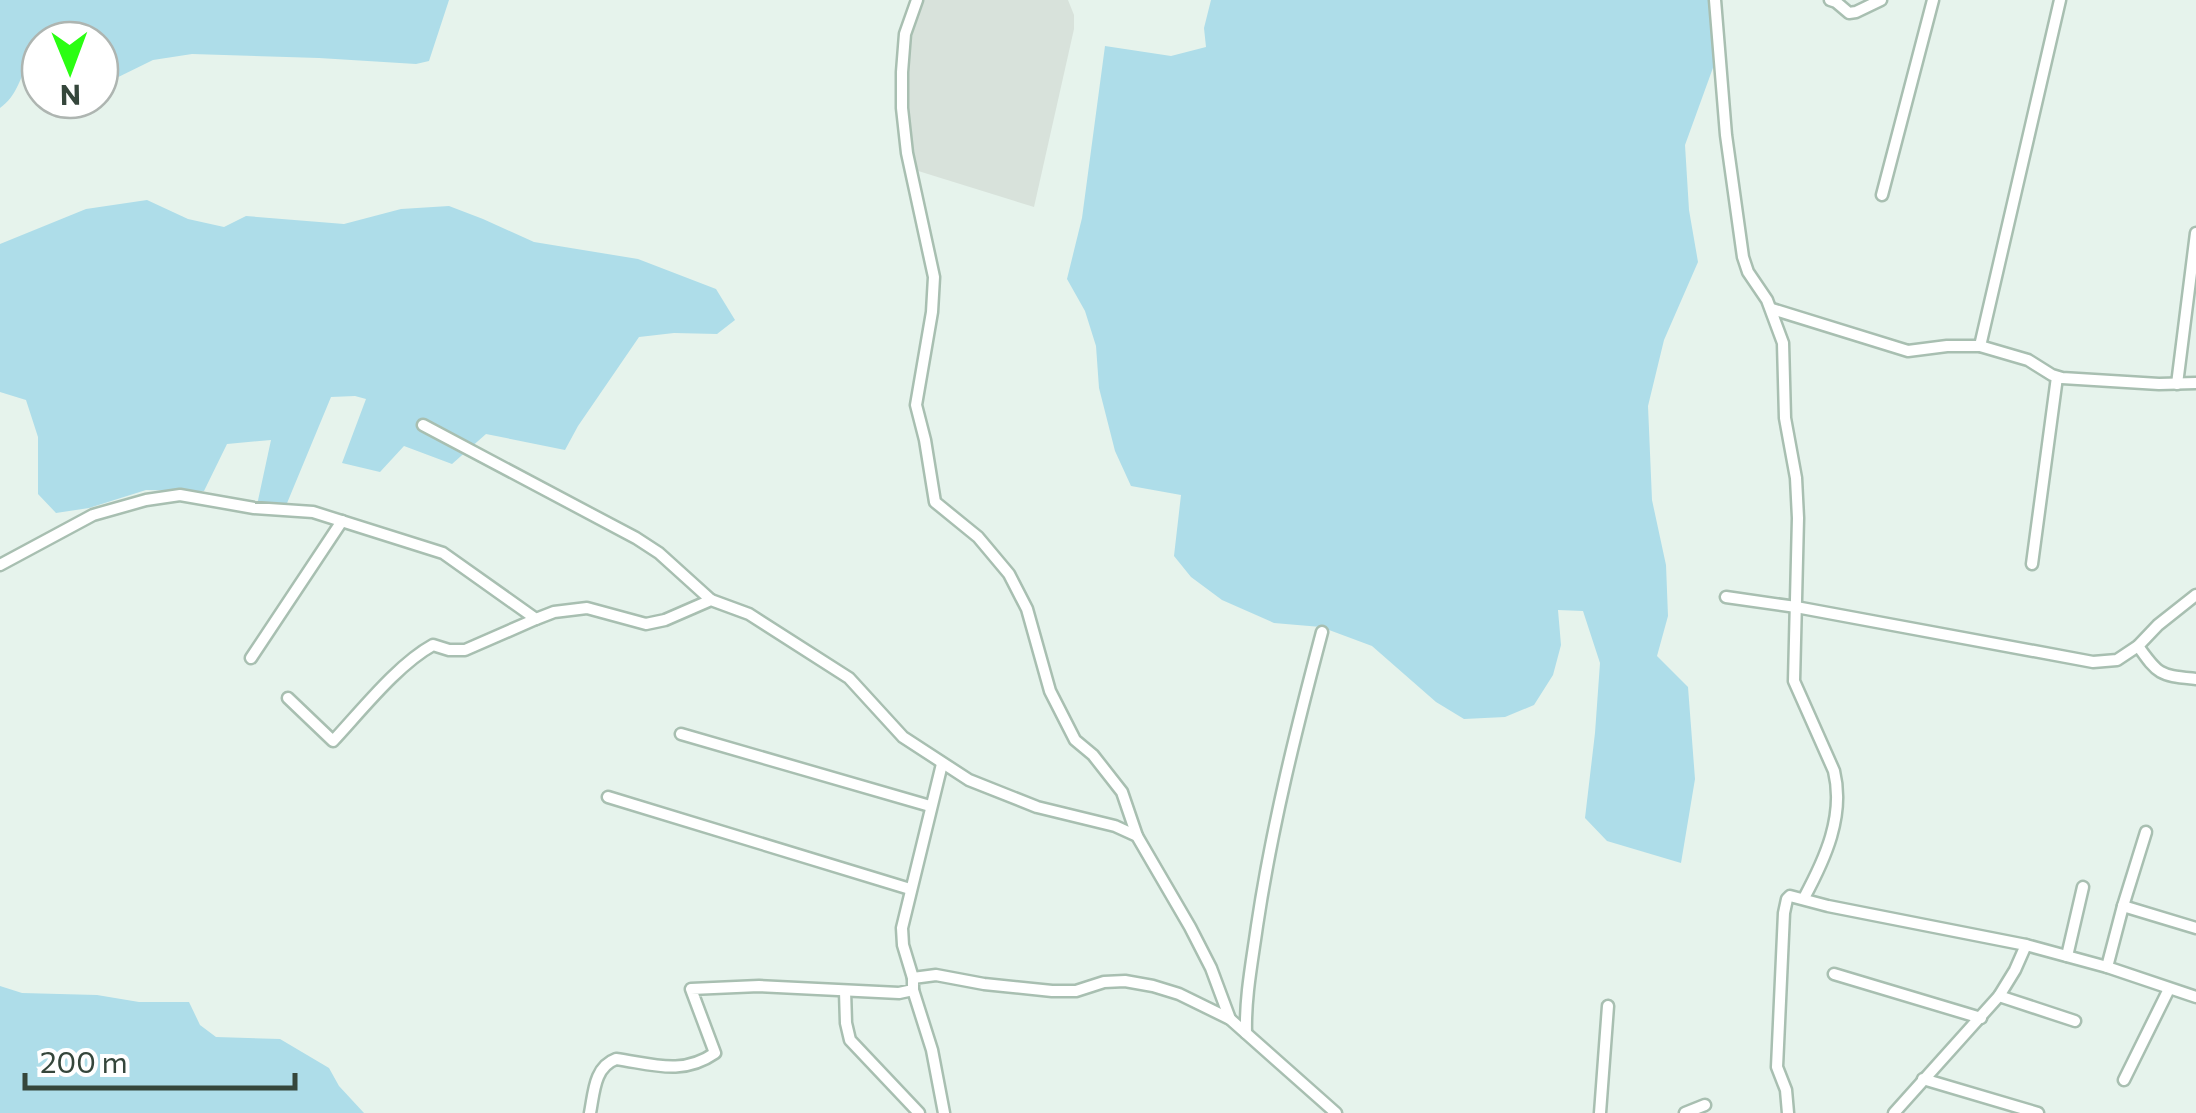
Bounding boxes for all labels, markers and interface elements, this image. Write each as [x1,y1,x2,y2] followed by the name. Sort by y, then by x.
[20,20,120,120] north arrow
[60,79,81,113] text: N
[25,1028,295,1090] scale bar
[40,1042,128,1079] text: 200 m

